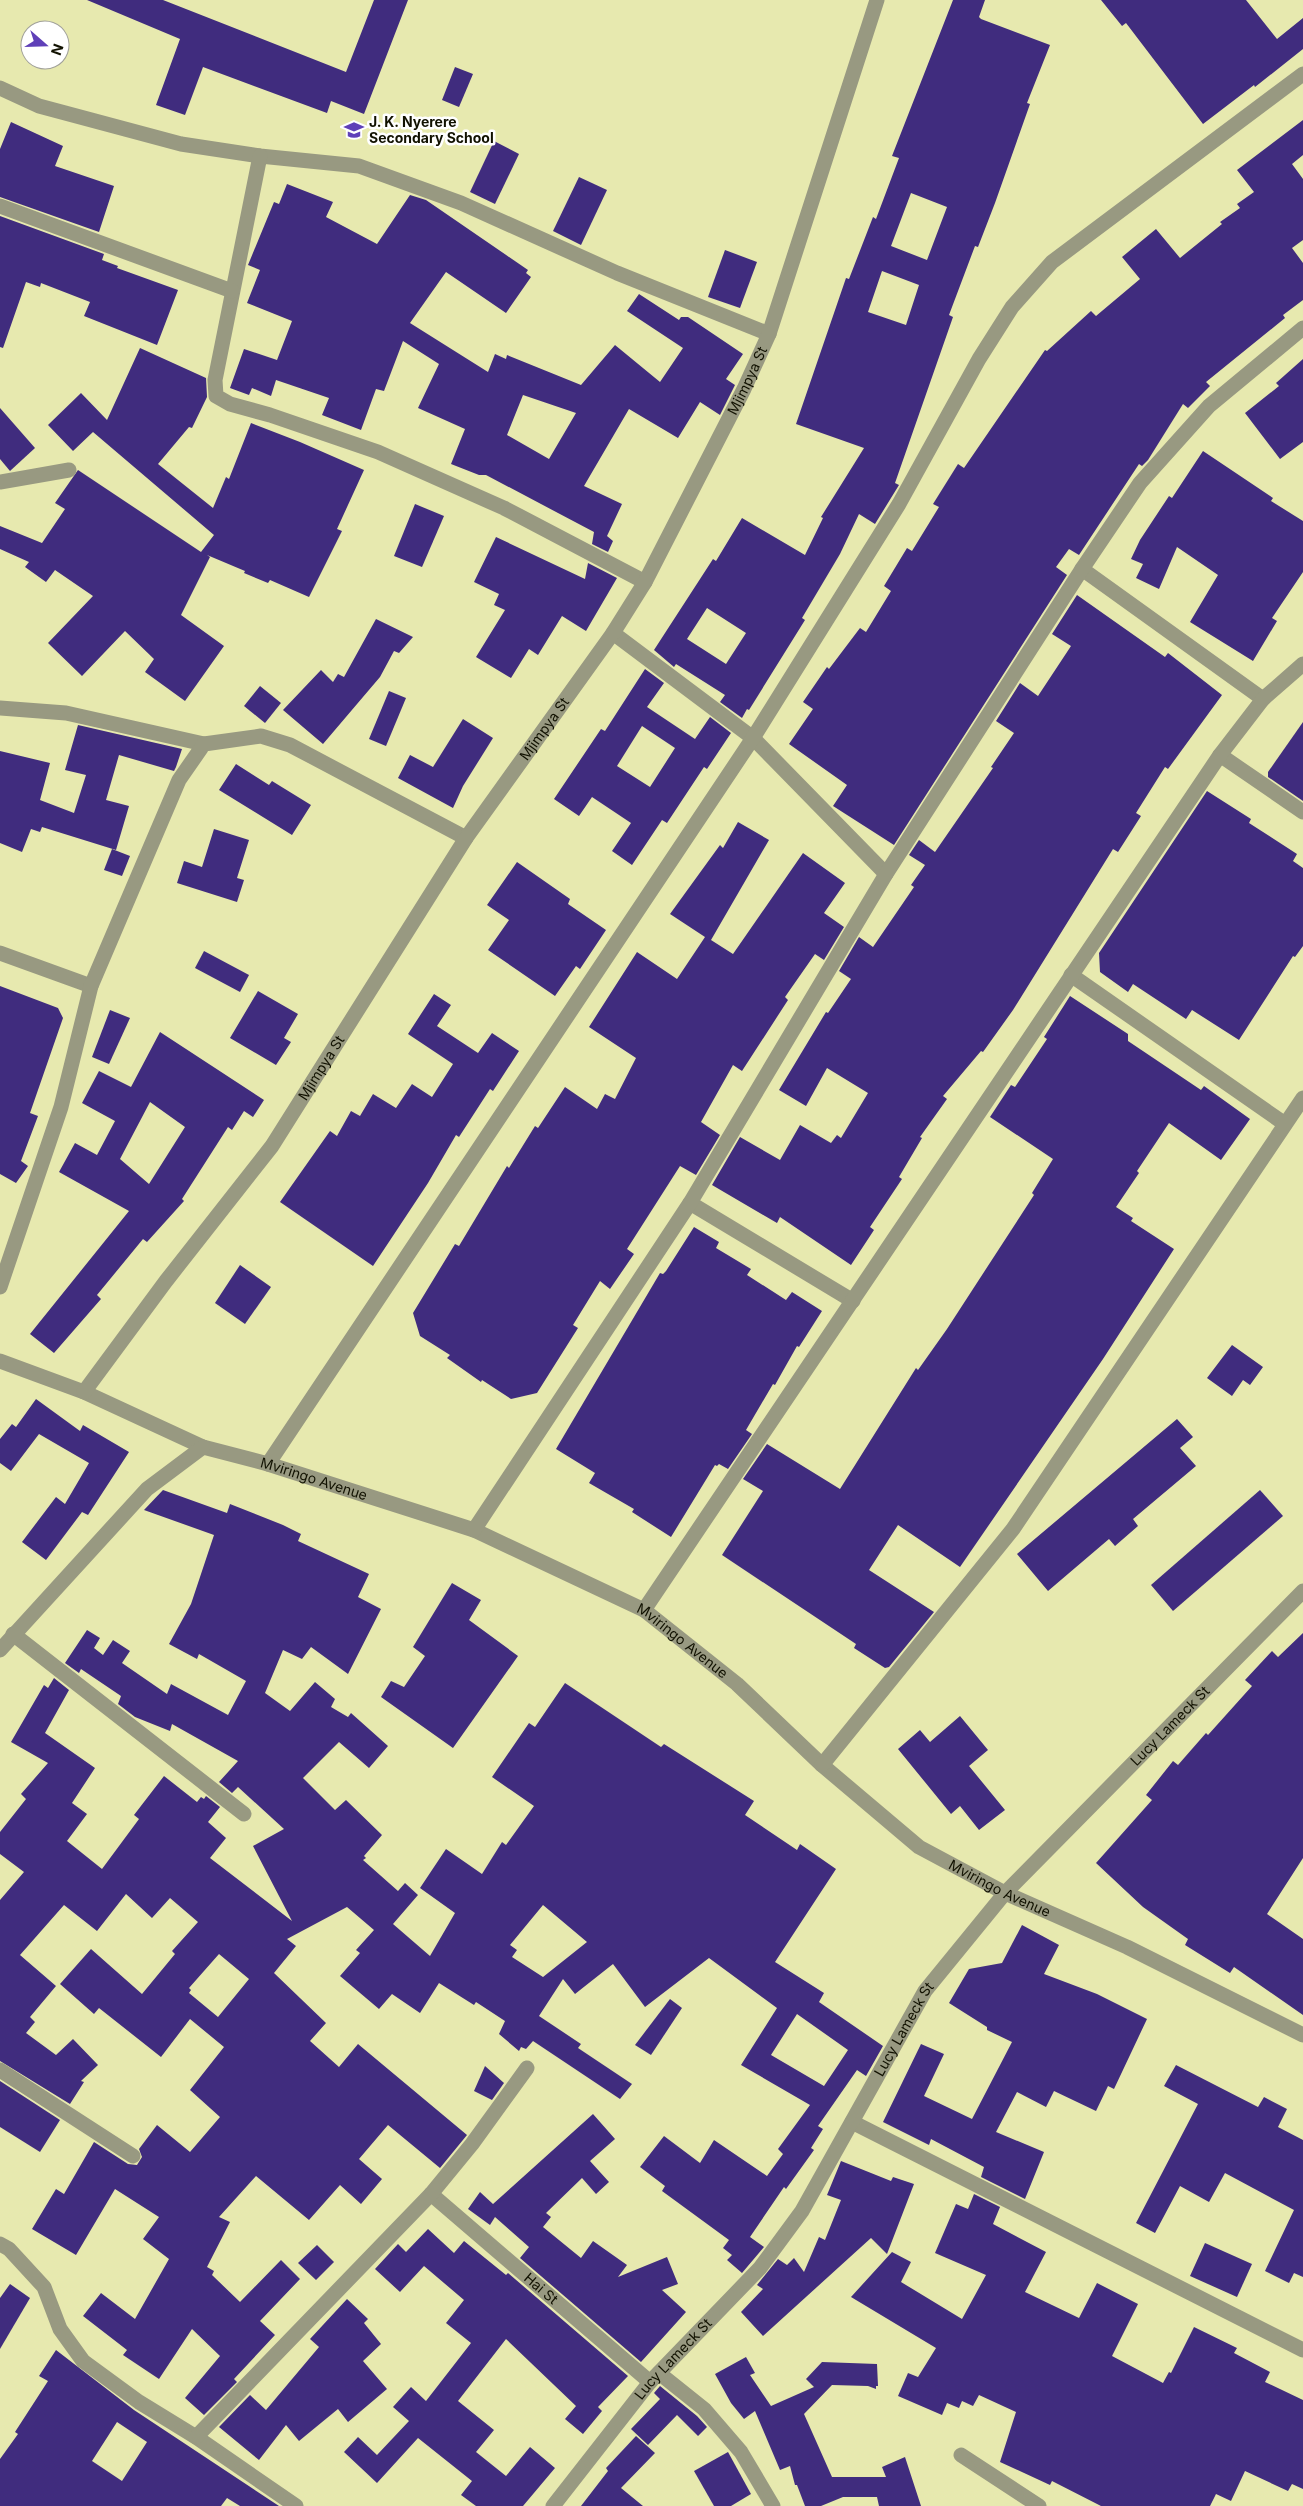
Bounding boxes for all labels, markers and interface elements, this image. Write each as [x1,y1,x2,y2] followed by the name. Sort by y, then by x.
[20,20,70,70] north arrow
[48,42,67,58] text: N
[369,113,494,146] place label: J. K. Nyerere Secondary School
[343,119,365,141] school or university icon: J. K. Nyerere Secondary School
[723,343,770,417] street label: Mjimpya St
[516,693,572,763] street label: Mjimpya St
[294,1032,348,1103] street label: Mjimpya St
[259,1453,370,1503] street label: Mviringo Avenue
[635,1599,731,1681] street label: Mviringo Avenue
[1127,1682,1213,1769] street label: Lucy Lameck St
[946,1856,1053,1920] street label: Mviringo Avenue
[870,1978,937,2079] street label: Lucy Lameck St
[521,2269,562,2308] street label: Hai St
[631,2314,715,2403] street label: Lucy Lameck St

